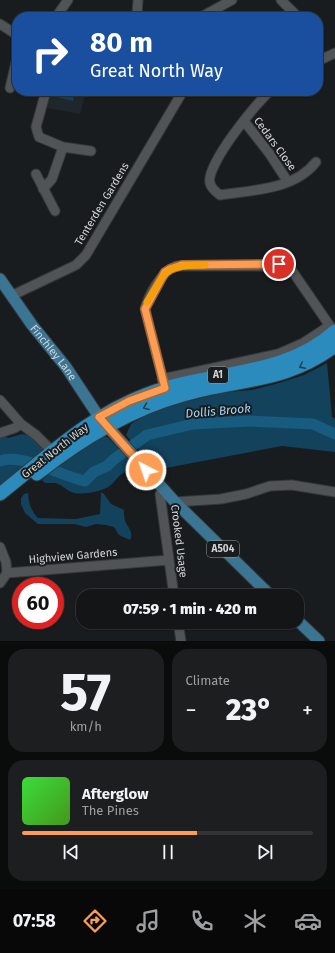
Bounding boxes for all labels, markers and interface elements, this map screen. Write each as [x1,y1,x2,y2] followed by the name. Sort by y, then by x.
[90,26,153,59] text: 80 m
[24,28,76,80] icon: right
[90,60,223,82] text: Great North Way
[251,115,299,173] street label: Cedars Close
[72,160,132,248] street label: Tenterden Gardens
[262,247,296,281] pin
[268,253,290,275] icon: arrive
[28,322,80,383] street label: Finchley Lane
[299,361,306,369] one-way arrow
[208,367,228,383] road number: A1
[185,401,252,421] water label: Dollis Brook
[142,403,149,411] one-way arrow
[19,421,91,481] street label: Great North Way
[125,449,167,491] position arrow
[168,504,190,578] street label: Crooked Usage
[207,541,239,557] road number: A504
[28,546,118,566] street label: Highview Gardens
[12,577,64,629] speed limit sign: 60
[123,600,257,618] text: 07:59 · 1 min · 420 m
[60,661,111,724] text: 57
[186,673,230,688] text: Climate
[226,692,273,728] text: 23°
[186,697,197,724] text: −
[302,697,313,724] text: +
[70,719,102,734] text: km/h
[82,785,148,803] text: Afterglow
[82,803,139,818] text: The Pines
[60,841,82,863] icon: previous
[157,841,179,863] icon: pause
[254,841,276,863] icon: next
[81,907,109,935] icon: directions
[134,907,162,935] icon: music
[188,907,216,935] icon: phone
[241,907,269,935] icon: climate
[294,907,322,935] icon: car
[13,910,56,932] text: 07:58

